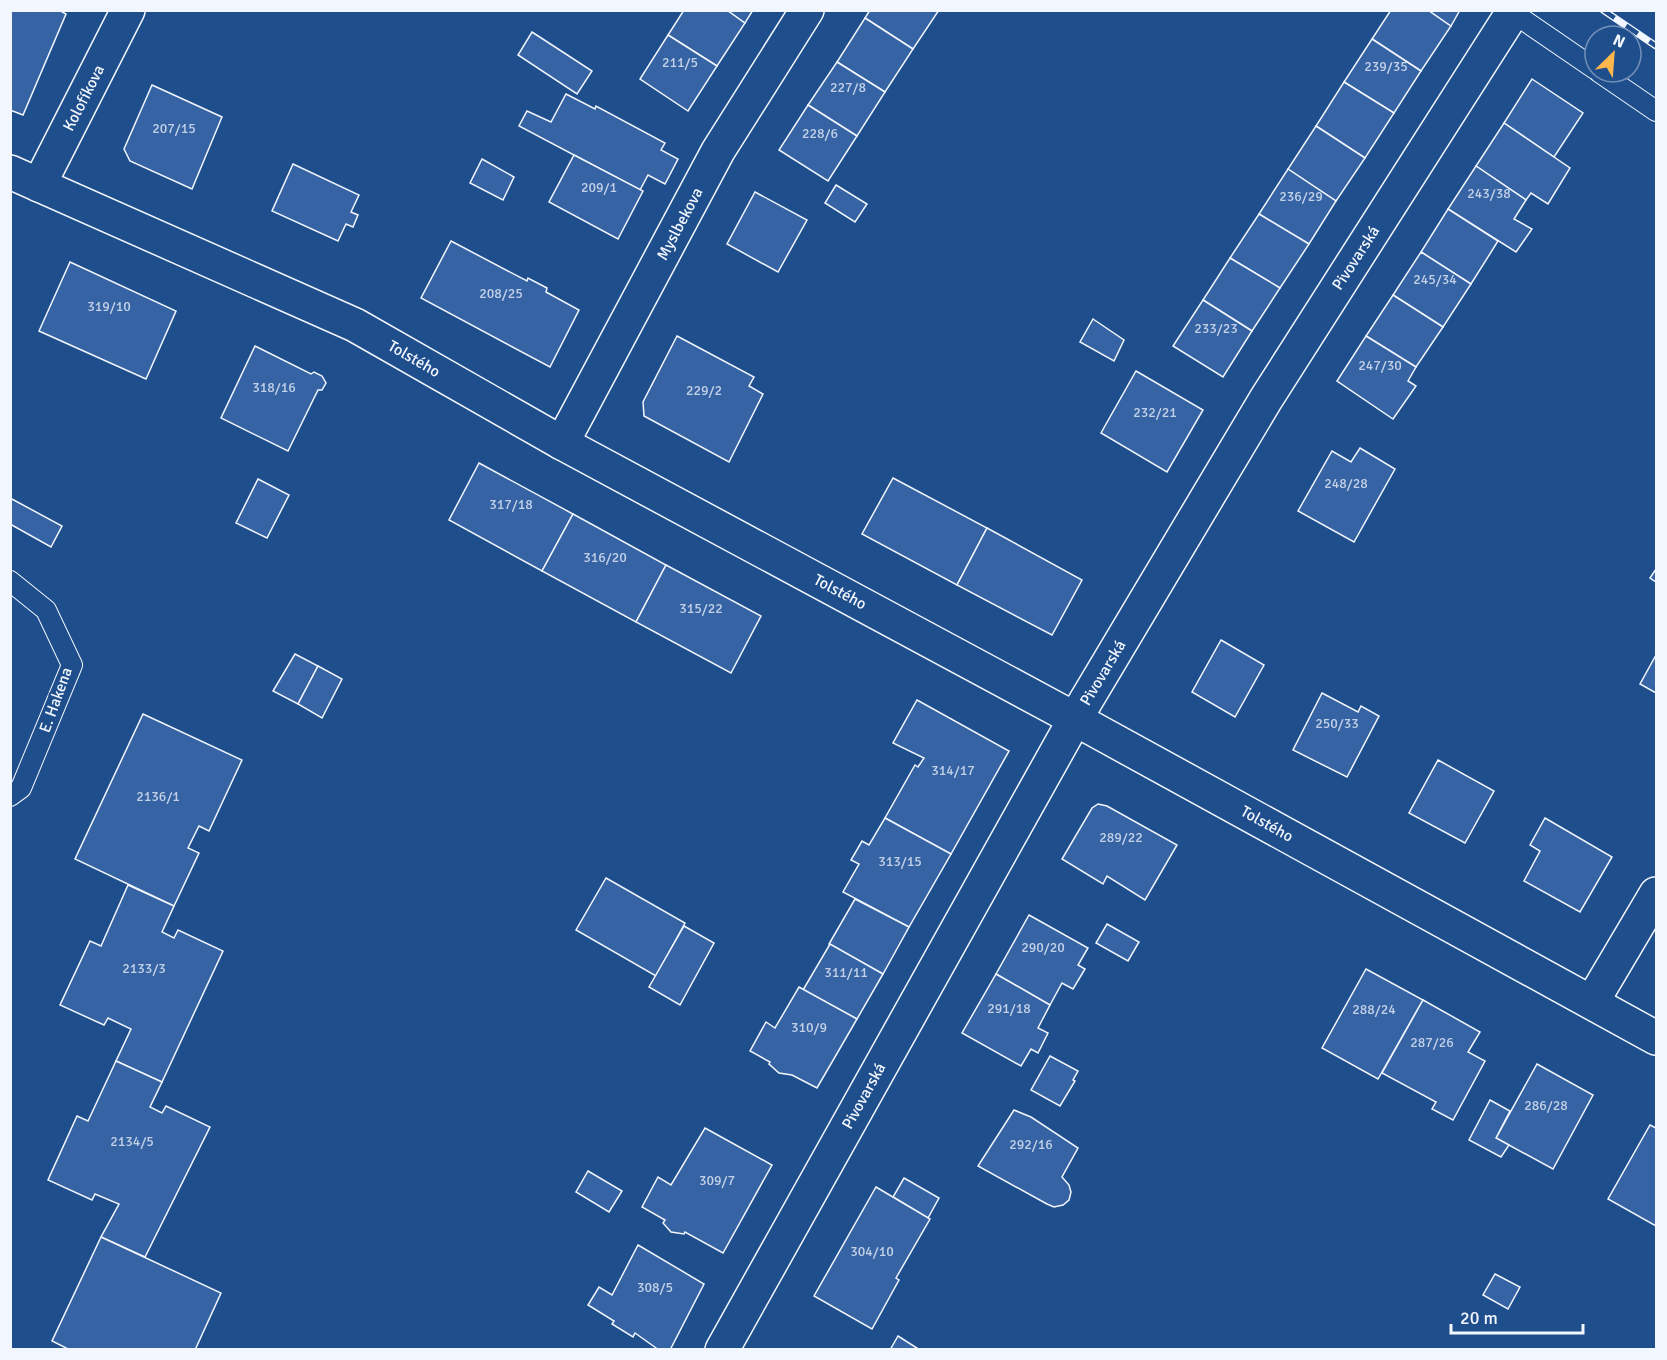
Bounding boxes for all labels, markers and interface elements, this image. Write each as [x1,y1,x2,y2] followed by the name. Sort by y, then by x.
[1583,24,1643,84] north arrow
[1610,30,1628,53] text: N
[662,54,698,71] house number: 211/5
[1364,58,1408,75] house number: 239/35
[59,61,109,135] street label: Kolofíkova
[830,79,866,96] house number: 227/8
[152,120,196,137] house number: 207/15
[802,125,838,142] house number: 228/6
[581,179,617,196] house number: 209/1
[652,184,708,264] street label: Myslbekova
[1467,185,1511,202] house number: 243/38
[1279,188,1323,205] house number: 236/29
[1328,222,1384,294] street label: Pivovarská
[1413,271,1457,288] house number: 245/34
[479,285,523,302] house number: 208/25
[87,298,131,315] house number: 319/10
[1194,320,1238,337] house number: 233/23
[384,336,444,382] street label: Tolstého
[1358,357,1402,374] house number: 247/30
[252,379,296,396] house number: 318/16
[686,382,722,399] house number: 229/2
[1133,404,1177,421] house number: 232/21
[1324,475,1368,492] house number: 248/28
[489,496,533,513] house number: 317/18
[583,549,627,566] house number: 316/20
[810,570,870,614] street label: Tolstého
[679,600,723,617] house number: 315/22
[1076,637,1130,709] street label: Pivovarská
[35,665,77,735] street label: E. Hakena
[1315,715,1359,732] house number: 250/33
[931,762,975,779] house number: 314/17
[136,788,180,805] house number: 2136/1
[1237,801,1297,847] street label: Tolstého
[1099,829,1143,846] house number: 289/22
[878,853,922,870] house number: 313/15
[1021,939,1065,956] house number: 290/20
[122,960,166,977] house number: 2133/3
[824,964,868,981] house number: 311/11
[987,1000,1031,1017] house number: 291/18
[1352,1001,1396,1018] house number: 288/24
[791,1019,827,1036] house number: 310/9
[1410,1034,1454,1051] house number: 287/26
[838,1059,890,1133] street label: Pivovarská
[1524,1097,1568,1114] house number: 286/28
[110,1133,154,1150] house number: 2134/5
[1009,1136,1053,1153] house number: 292/16
[699,1172,735,1189] house number: 309/7
[850,1243,894,1260] house number: 304/10
[637,1279,673,1296] house number: 308/5
[1451,1297,1583,1335] scale bar
[1460,1307,1498,1329] text: 20 m

